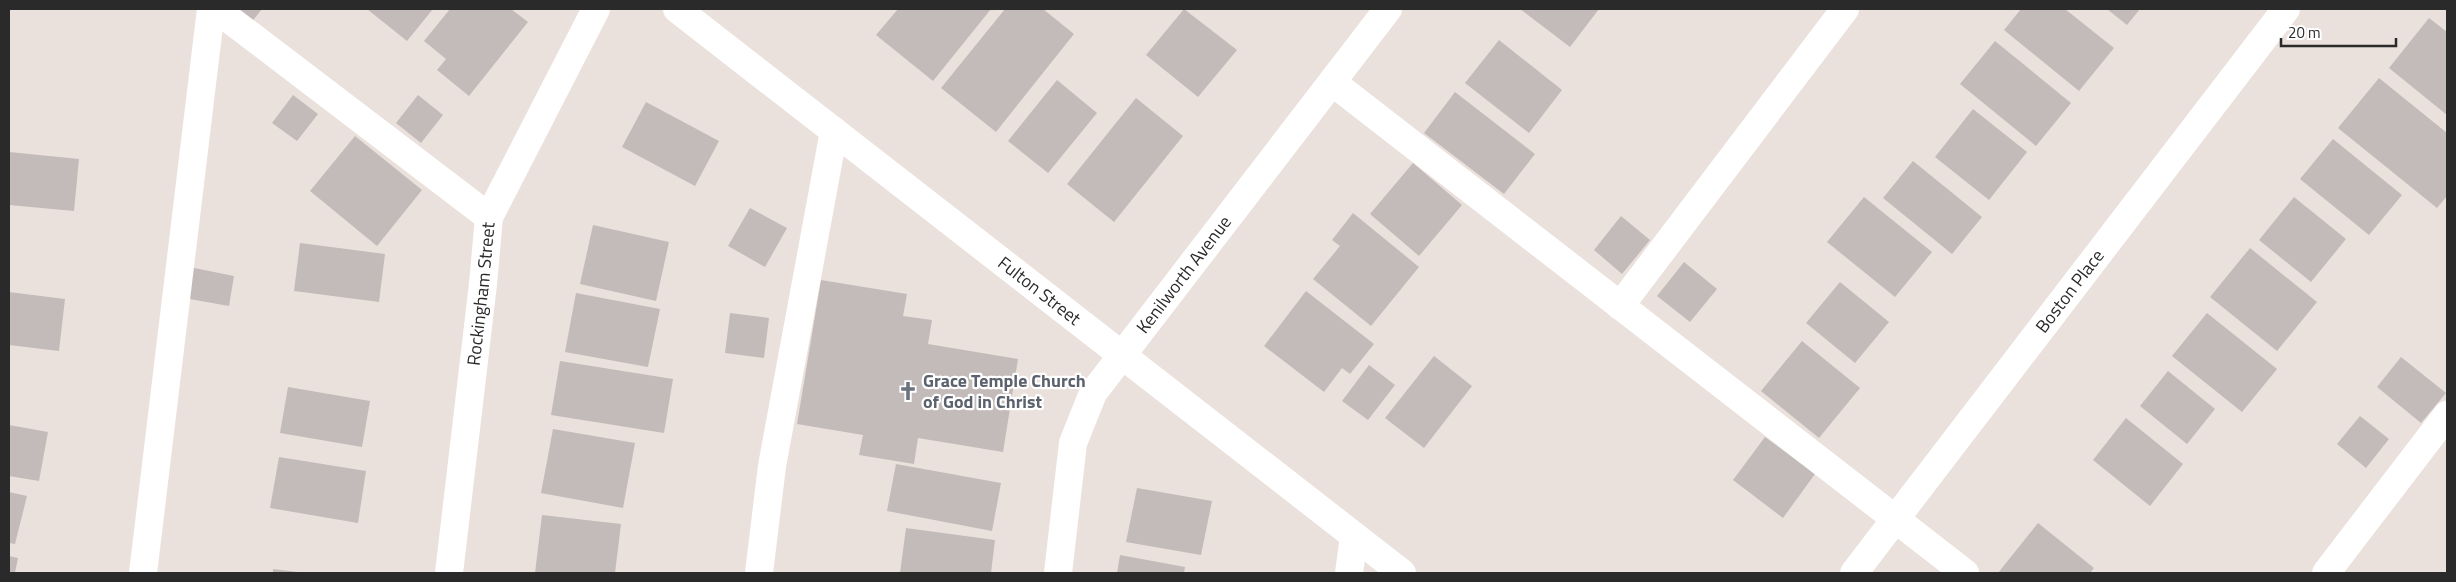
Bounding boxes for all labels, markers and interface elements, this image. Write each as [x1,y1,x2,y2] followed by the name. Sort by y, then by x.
[2281,15,2396,47] scale bar
[2288,21,2321,44] text: 20 m
[1129,210,1238,339] street label: Kenilworth Avenue
[460,220,502,367] street label: Rockingham Street
[2029,243,2110,338] street label: Boston Place
[992,249,1087,332] street label: Fulton Street
[923,367,1086,415] place label: Grace Temple Church of God in Christ
[897,380,919,402] church icon: Grace Temple Church of God in Christ

